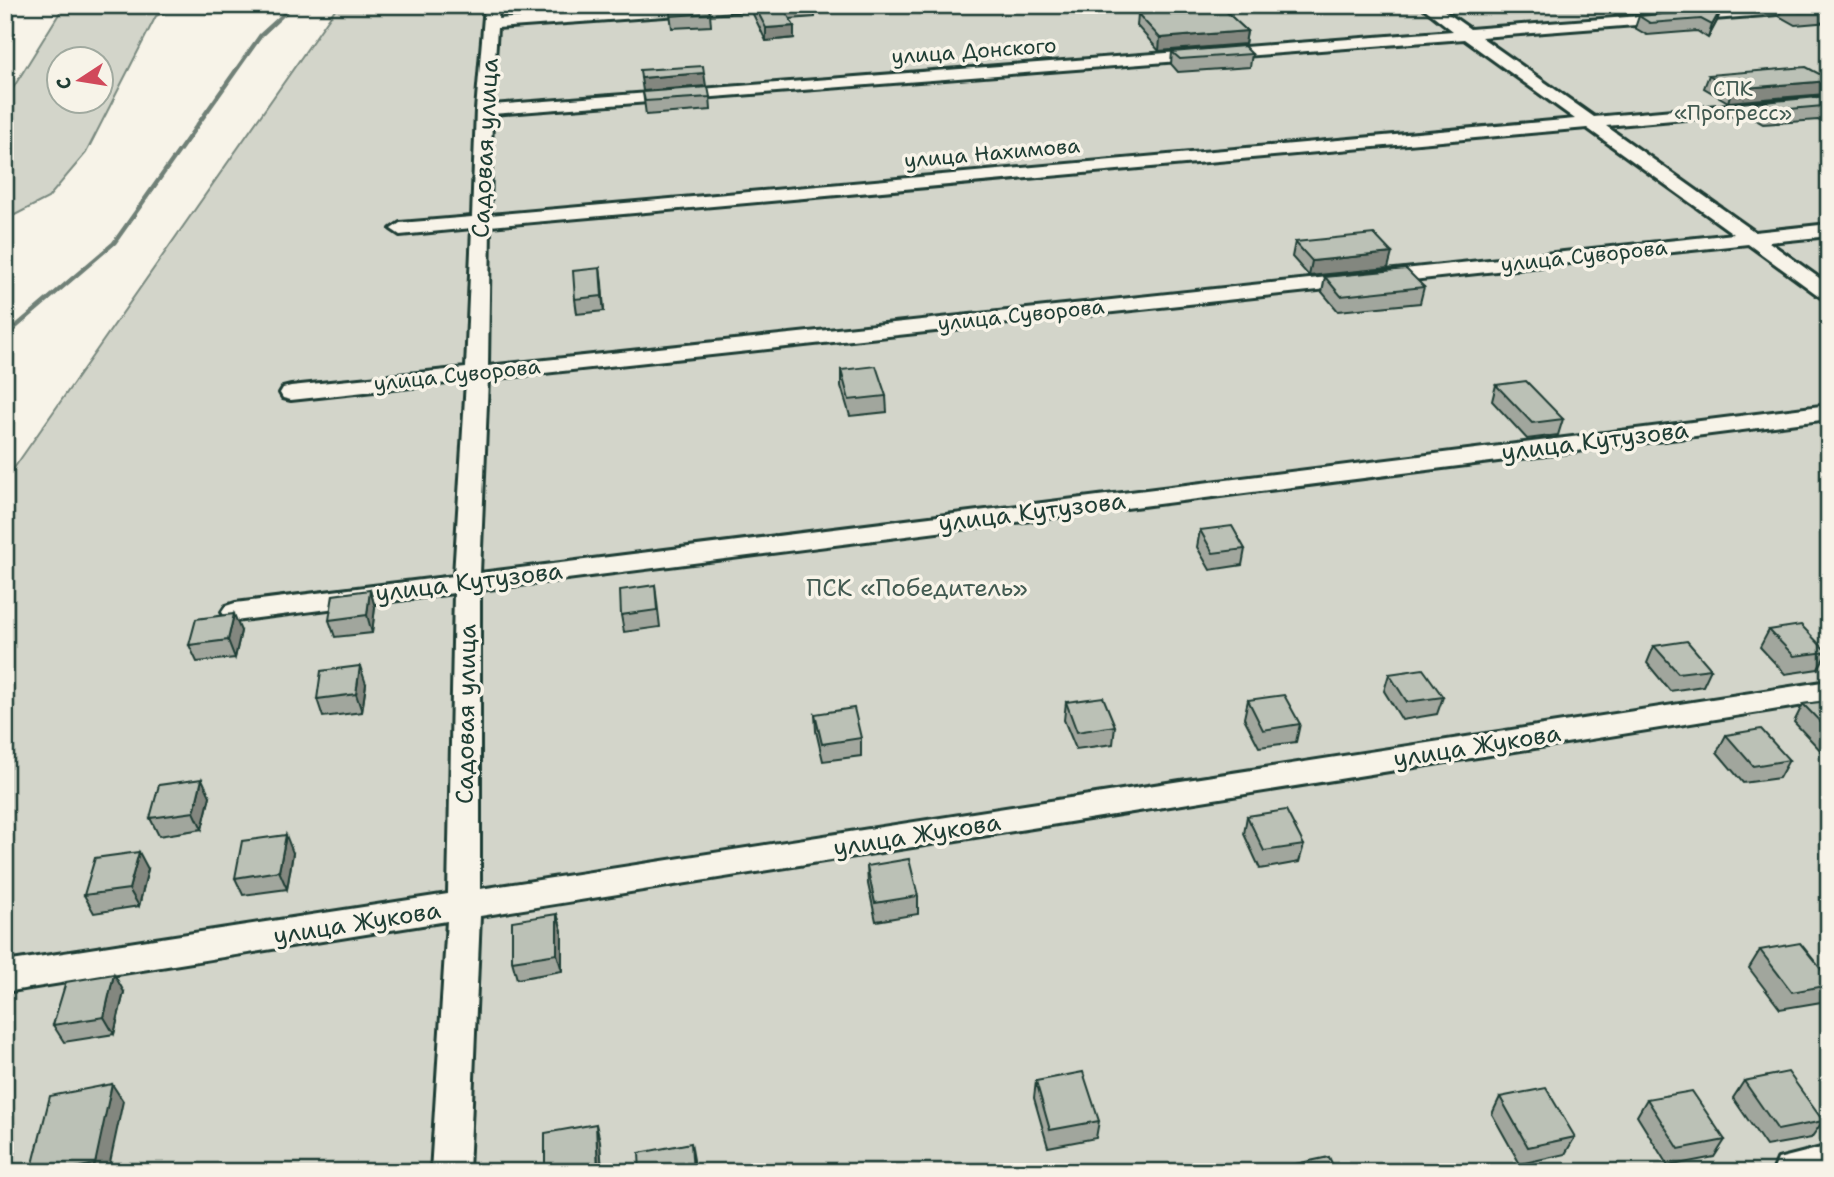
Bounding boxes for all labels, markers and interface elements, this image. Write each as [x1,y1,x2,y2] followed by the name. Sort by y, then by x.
[891,31,1057,71] street label: улица Донского
[46,46,116,116] north arrow
[464,57,506,239] street label: Садовая улица
[50,75,77,92] text: С
[1674,75,1792,127] park label: СПК «Прогресс»
[903,131,1081,175] street label: улица Нахимова
[1499,233,1669,279] street label: улица Суворова
[936,292,1106,338] street label: улица Суворова
[372,352,542,398] street label: улица Суворова
[1500,414,1690,468] street label: улица Кутузова
[937,485,1127,539] street label: улица Кутузова
[374,555,564,609] street label: улица Кутузова
[806,572,1028,604] park label: ПСК «Победитель»
[448,623,484,804] street label: Садовая улица
[1391,717,1563,775] street label: улица Жукова
[831,806,1003,864] street label: улица Жукова
[271,894,443,952] street label: улица Жукова

